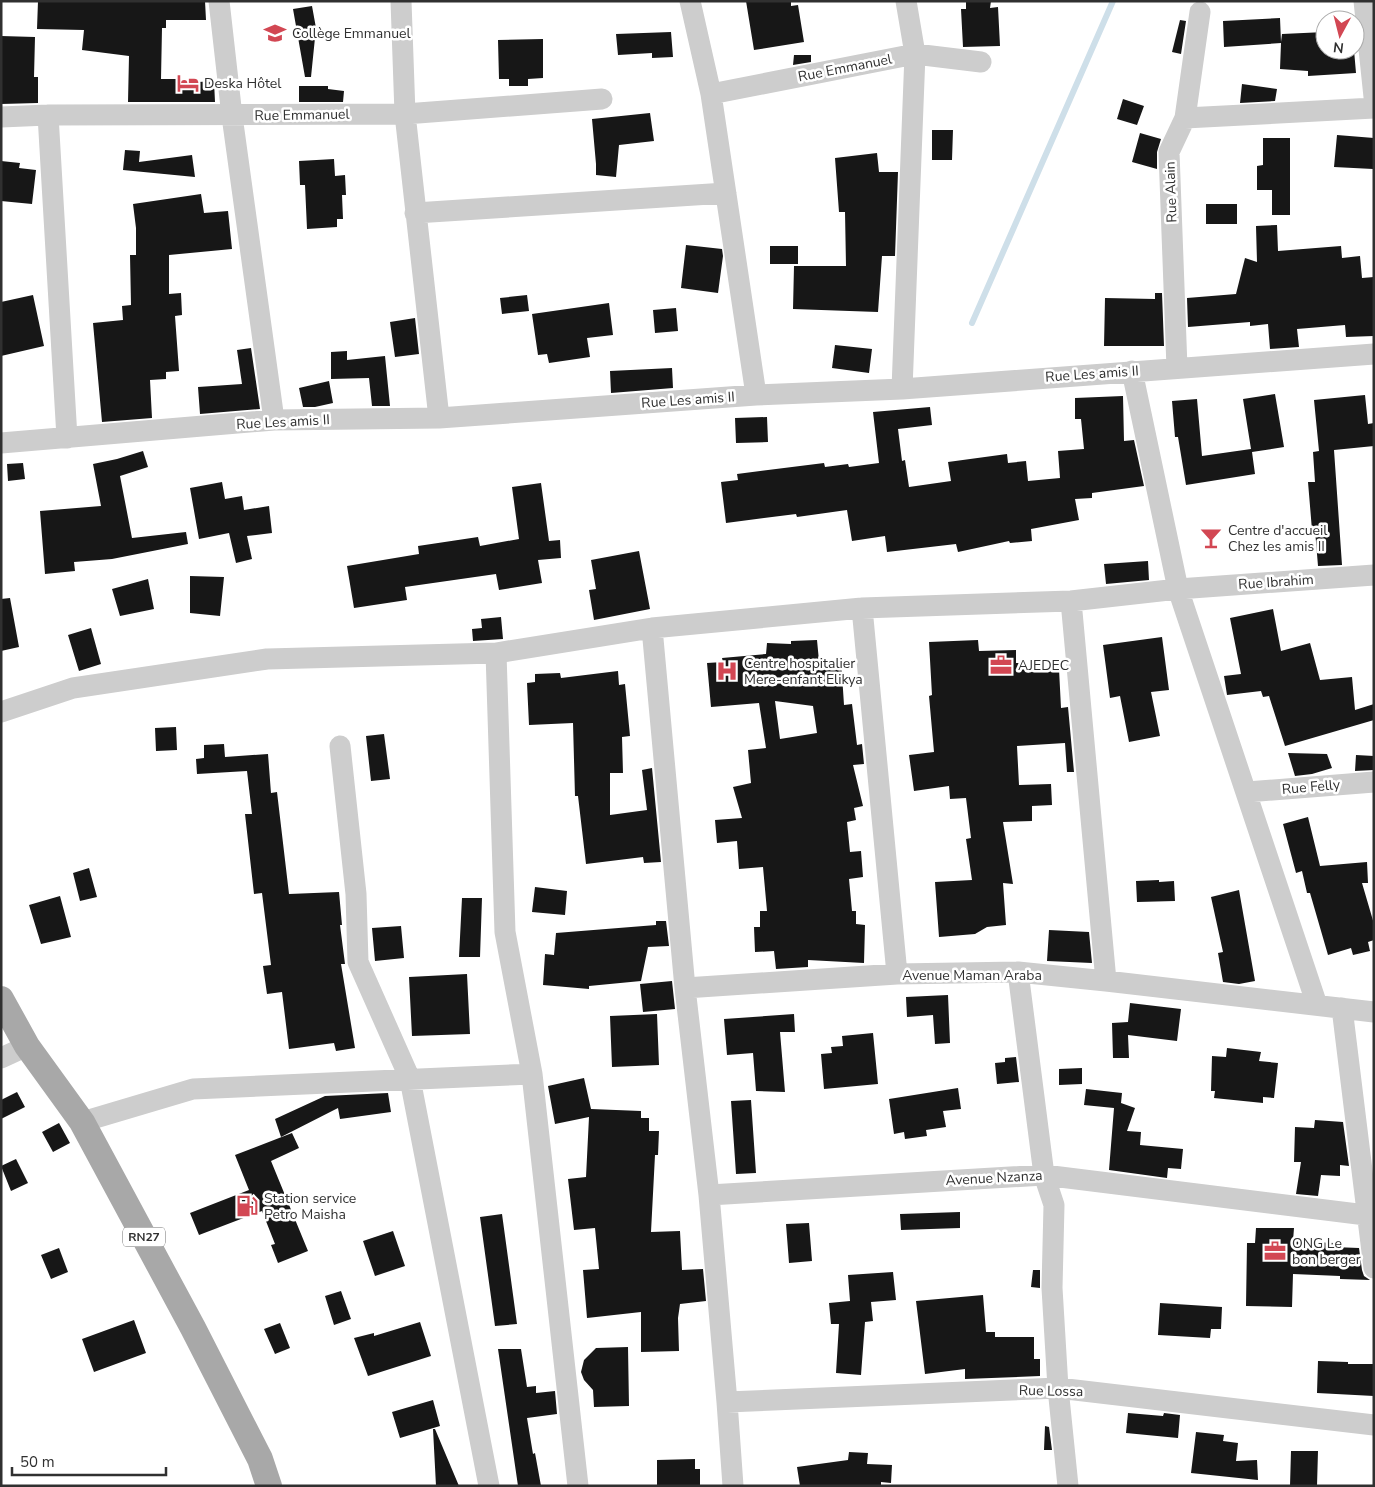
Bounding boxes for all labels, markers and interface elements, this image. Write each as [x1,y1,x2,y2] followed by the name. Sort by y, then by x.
[1315,10,1365,60] north arrow
[262,20,288,46] school or university icon: Collège Emmanuel
[292,24,411,43] place label: Collège Emmanuel
[1332,37,1345,57] text: N
[796,49,894,86] street label: Rue Emmanuel
[175,70,201,96] hotel icon: Deska Hôtel
[204,74,282,93] place label: Deska Hôtel
[254,105,351,125] street label: Rue Emmanuel
[1160,161,1182,223] street label: Rue Alain
[1045,361,1139,387] street label: Rue Les amis II
[641,387,735,413] street label: Rue Les amis II
[236,410,330,434] street label: Rue Les amis II
[1228,521,1328,556] place label: Centre d'accueil Chez les amis II
[1198,525,1224,551] bar icon: Centre d'accueil Chez les amis II
[1238,570,1314,594] street label: Rue Ibrahim
[988,652,1014,678] office icon: AJEDEC
[744,654,863,689] place label: Centre hospitalier Mere-enfant Elikya
[1018,656,1069,675] place label: AJEDEC
[714,658,740,684] hospital icon: Centre hospitalier Mere-enfant Elikya
[1281,775,1342,799] street label: Rue Felly
[902,966,1042,985] street label: Avenue Maman Araba
[945,1166,1043,1190] street label: Avenue Nzanza
[264,1189,356,1224] place label: Station service Petro Maisha
[234,1193,260,1219] fuel station icon: Station service Petro Maisha
[123,1228,165,1246] road number: RN27
[1292,1234,1361,1269] place label: ONG Le bon berger
[1262,1238,1288,1264] office icon: ONG Le bon berger
[1019,1381,1083,1401] street label: Rue Lossa
[12,1444,166,1476] scale bar
[20,1452,55,1472] text: 50 m

